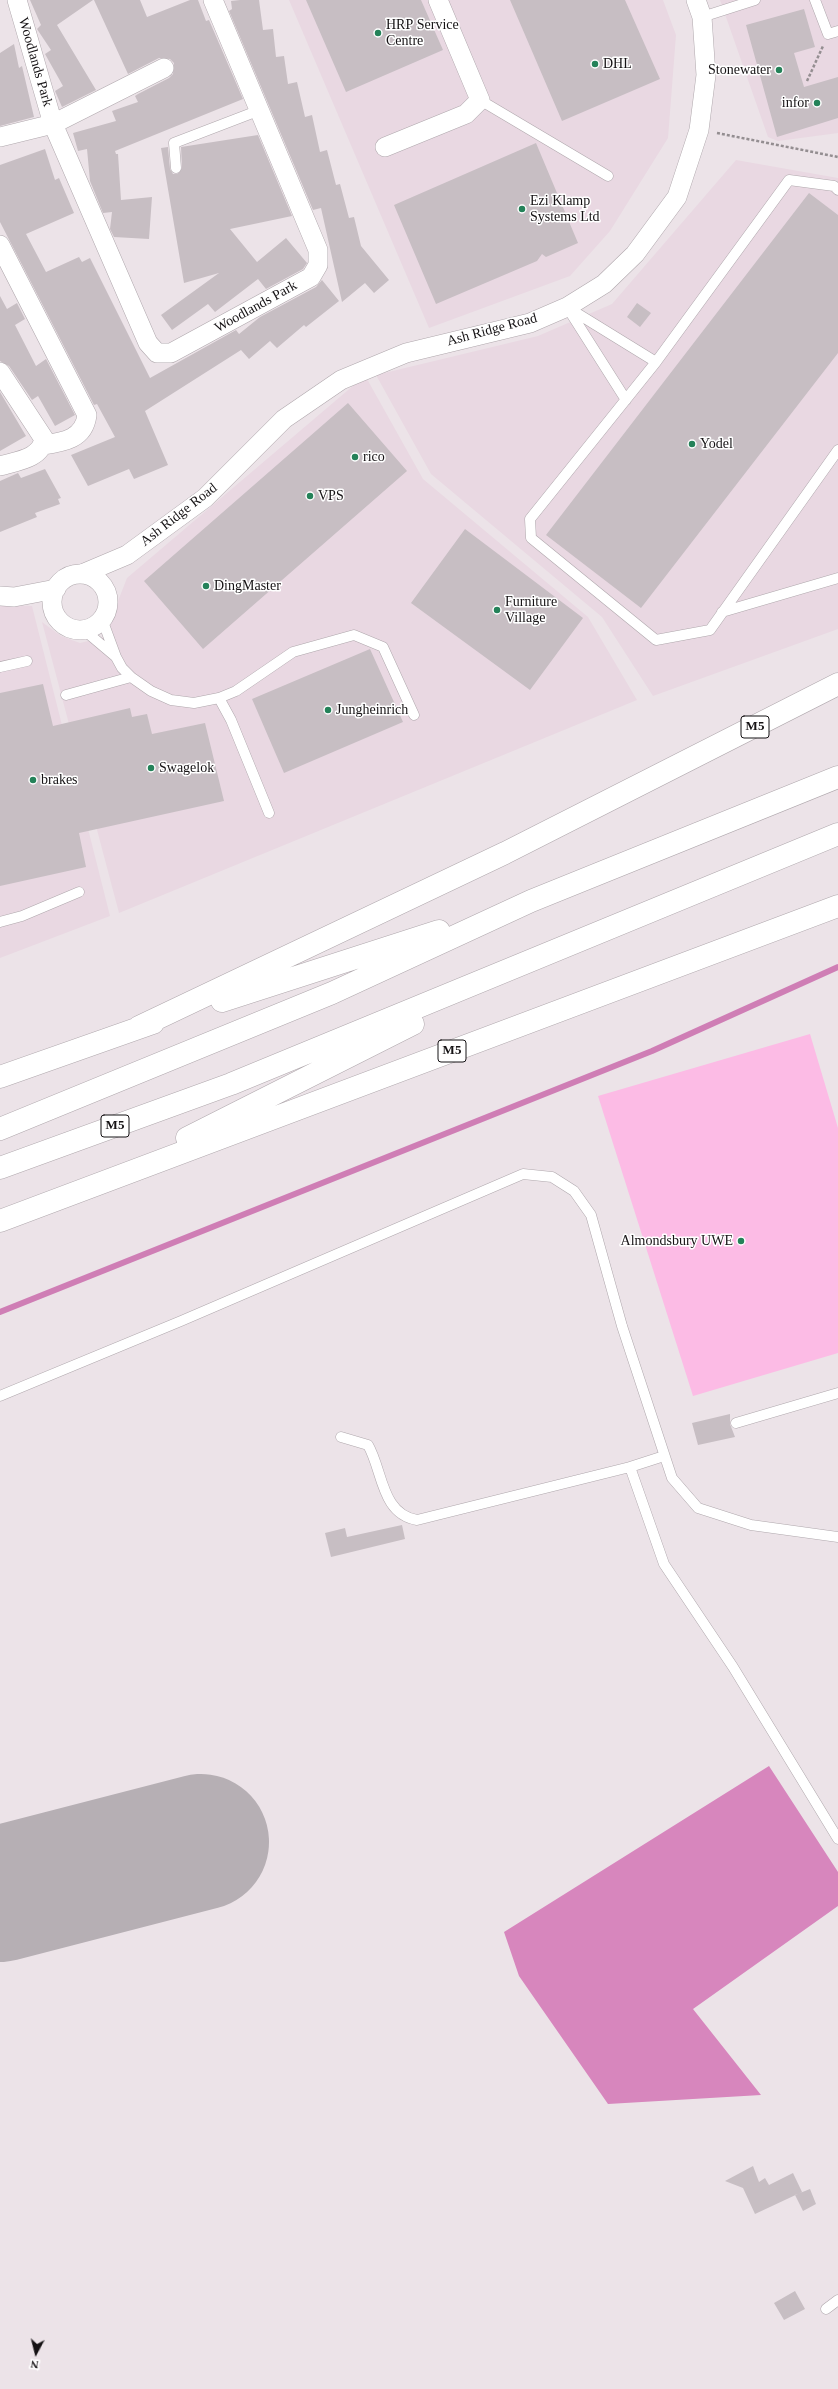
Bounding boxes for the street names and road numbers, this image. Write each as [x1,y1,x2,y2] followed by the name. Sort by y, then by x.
[14,16,56,108] street label: Woodlands Park
[212,277,300,337] street label: Woodlands Park
[445,310,539,350] street label: Ash Ridge Road
[137,480,221,550] street label: Ash Ridge Road
[741,716,769,738] road number: M5
[438,1040,466,1062] road number: M5
[101,1115,129,1137] road number: M5

